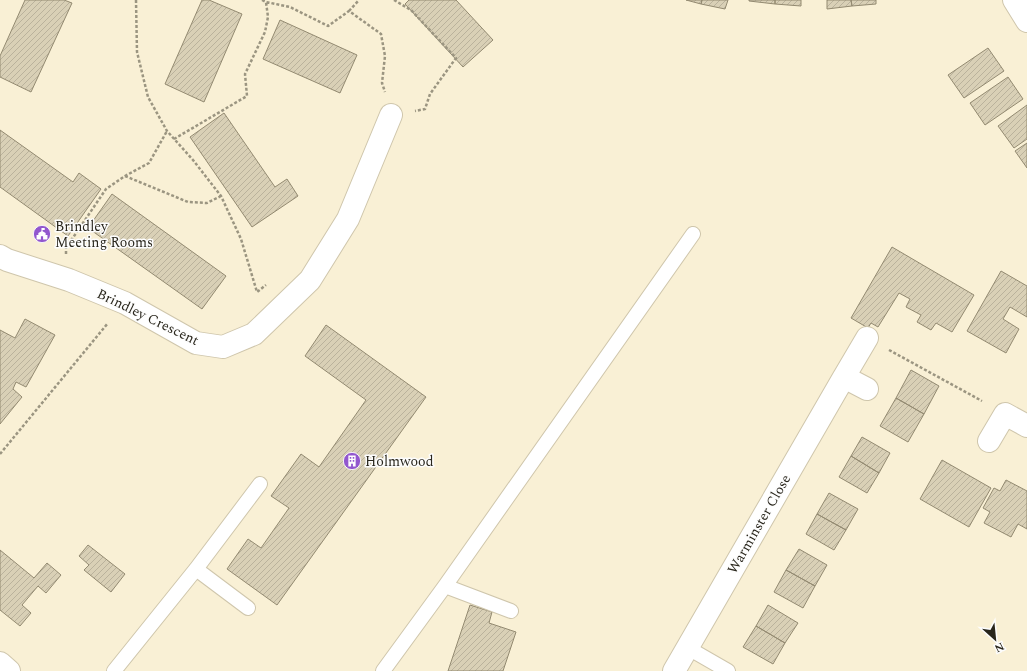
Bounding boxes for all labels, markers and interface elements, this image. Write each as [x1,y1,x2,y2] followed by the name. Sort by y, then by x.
[55,216,153,253] place label: Brindley Meeting Rooms
[32,224,52,244] public building icon: Brindley Meeting Rooms
[93,283,203,351] street label: Brindley Crescent
[342,451,362,471] building icon: Holmwood
[365,451,434,472] place label: Holmwood
[722,470,796,578] street label: Warminster Close
[975,619,1015,659] north arrow
[991,638,1007,657] text: N

